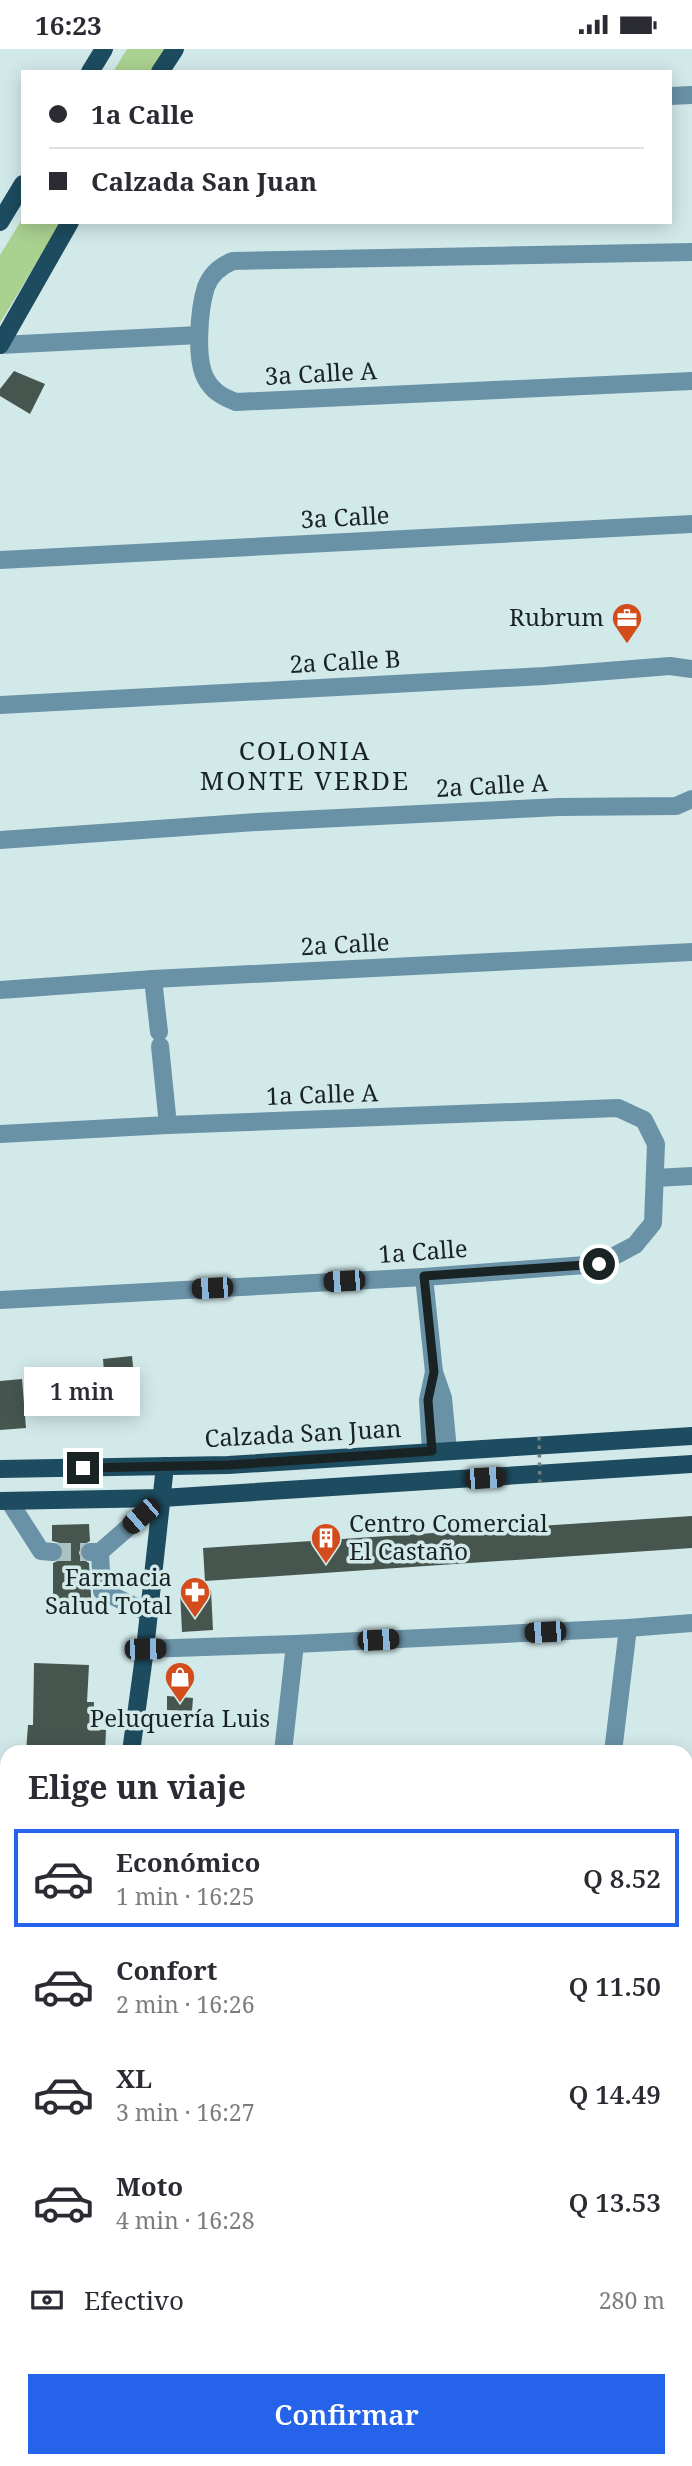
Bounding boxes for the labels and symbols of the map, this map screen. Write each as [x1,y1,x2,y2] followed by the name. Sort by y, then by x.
[264,353,378,392] street label: 3a Calle A
[300,498,390,535] street label: 3a Calle
[509,600,604,633] place label: Rubrum
[610,601,644,645] office icon: Rubrum
[289,641,401,680] street label: 2a Calle B
[200,732,410,798] district label: COLONIA MONTE VERDE
[435,765,549,804] street label: 2a Calle A
[300,925,390,962] street label: 2a Calle
[265,1075,379,1112] street label: 1a Calle A
[377,1231,469,1270] street label: 1a Calle
[583,1248,615,1280] route start
[323,1269,366,1293] car
[191,1276,234,1300] car
[25,1367,141,1415] callout: 1 min
[204,1411,402,1454] street label: Calzada San Juan
[67,1452,99,1484] route end
[464,1466,507,1490] car
[119,1494,164,1538] car
[349,1506,548,1567] place label: Centro Comercial El Castaño
[309,1521,343,1565] building icon: Centro Comercial El Castaño
[45,1560,173,1621] place label: Farmacia Salud Total
[178,1575,212,1619] pharmacy icon: Farmacia Salud Total
[524,1620,567,1644] car
[357,1628,400,1652] car
[124,1638,167,1660] car
[163,1660,197,1704] shop icon: Peluquería Luis
[90,1701,270,1734] place label: Peluquería Luis

